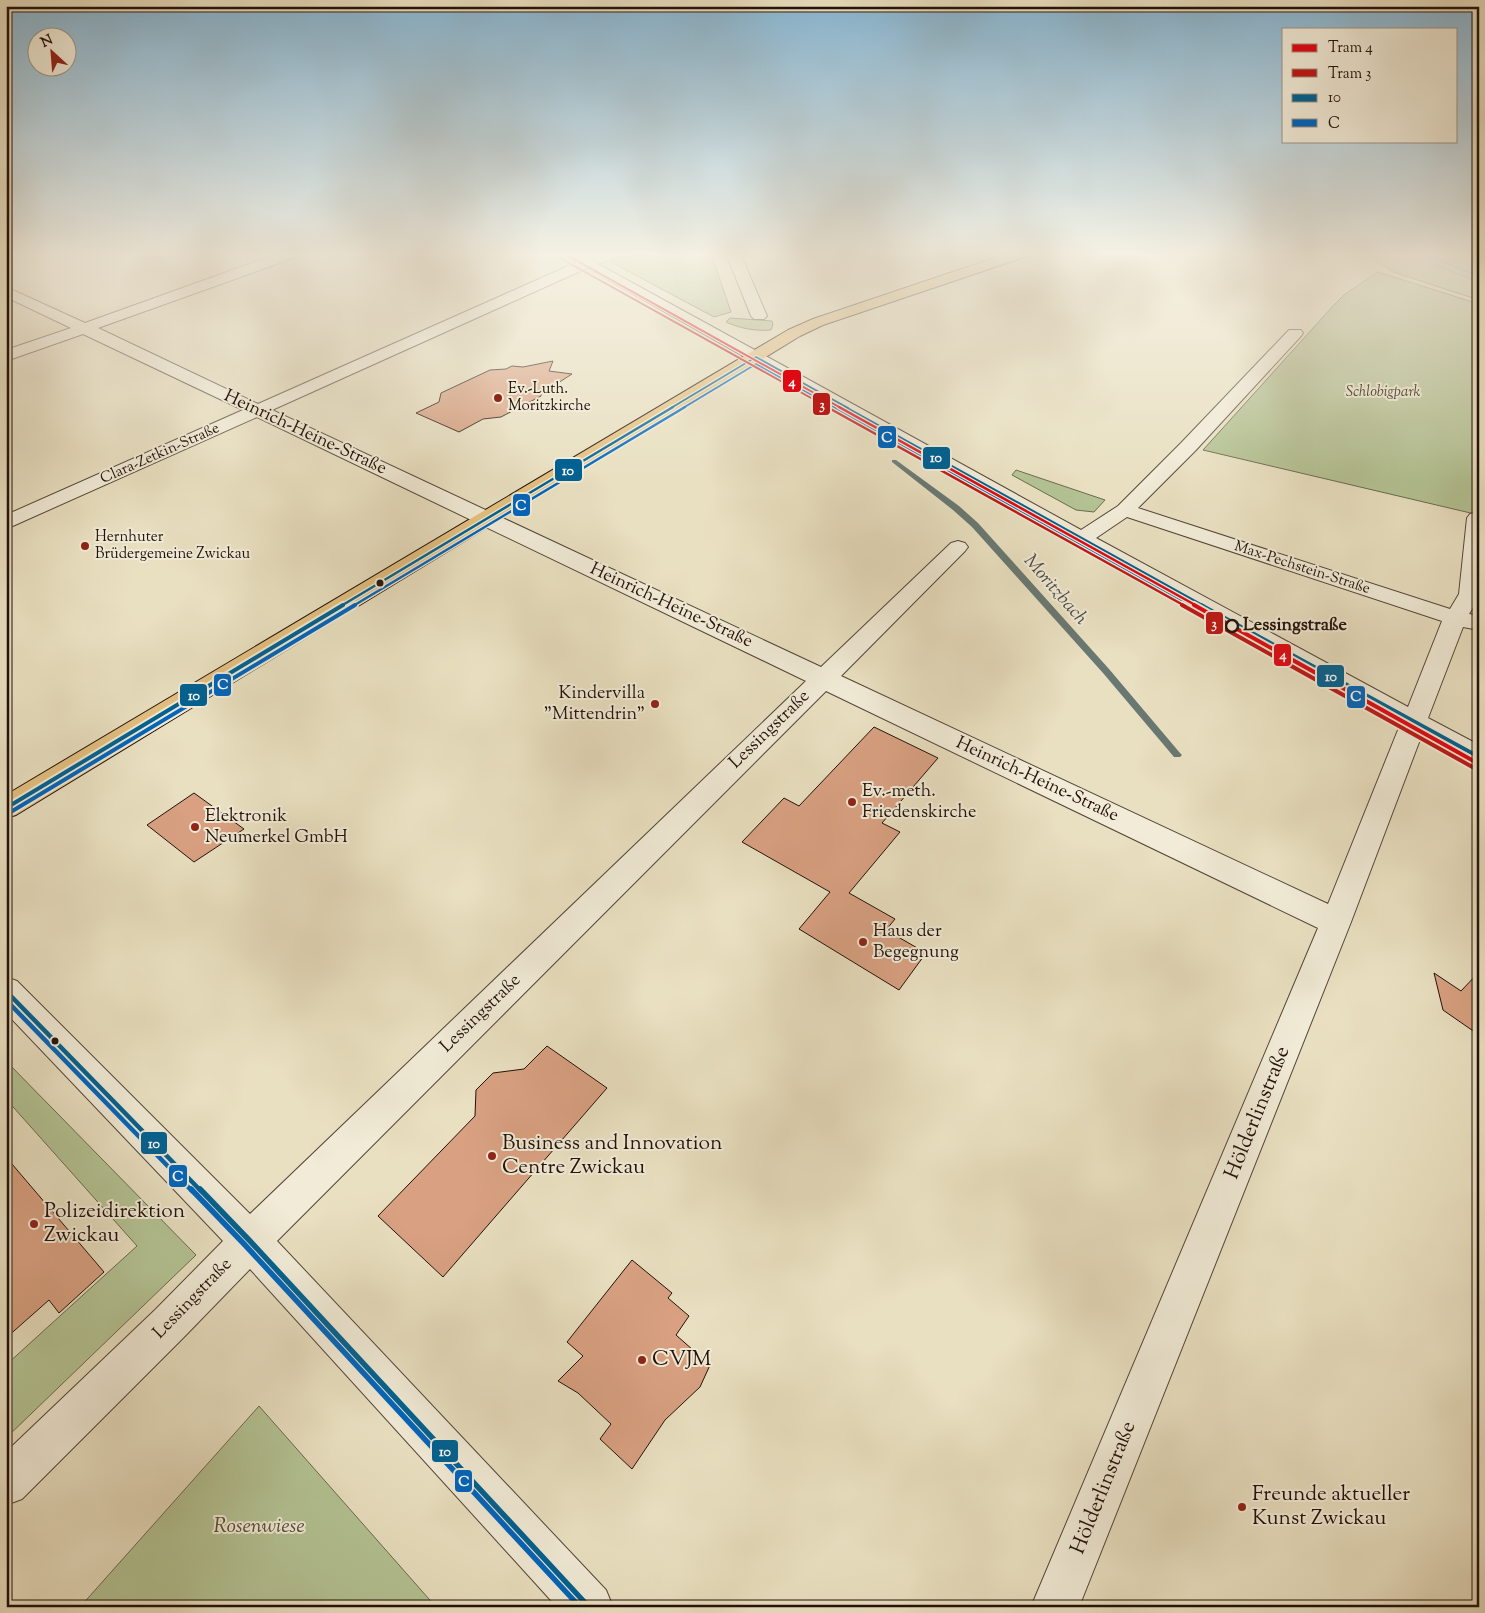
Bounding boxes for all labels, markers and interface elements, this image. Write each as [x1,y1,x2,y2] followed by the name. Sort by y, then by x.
[28,28,78,78] north arrow
[1282,28,1458,142] legend
[38,31,57,54] text: N
[1328,38,1373,59] text: Tram 4
[1328,64,1371,85] text: Tram 3
[1328,88,1341,109] text: 10
[1328,114,1340,135] text: C
[782,369,802,393] line badge: 4
[787,373,796,393] text: 4
[508,379,591,417] place label: Ev.-Luth. Moritzkirche
[1346,382,1420,403] park label: Schlobigpark
[219,384,391,482] street label: Heinrich-Heine-Straße
[492,392,504,404] marker: Ev.-Luth. Moritzkirche
[812,392,831,416] line badge: 3
[819,396,825,416] text: 3
[97,418,223,490] street label: Clara-Zetkin-Straße
[877,425,897,449] line badge: C
[881,429,893,449] text: C
[922,446,951,470] line badge: 10
[930,449,943,469] text: 10
[554,458,583,482] line badge: 10
[562,462,575,482] text: 10
[512,493,531,517] line badge: C
[515,497,527,517] text: C
[95,527,251,565] place label: Hernhuter Brüdergemeine Zwickau
[1231,536,1373,600] street label: Max-Pechstein-Straße
[79,540,91,552] marker: Hernhuter Brüdergemeine Zwickau
[1017,549,1094,632] water label: Moritzbach
[585,557,757,655] street label: Heinrich-Heine-Straße
[375,578,385,588] unlabelled marker
[1205,611,1224,635] line badge: 3
[1243,613,1348,639] place label: Lessingstraße
[1211,615,1217,635] text: 3
[1225,619,1239,633] marker: Lessingstraße
[1273,643,1292,667] line badge: 4
[1278,646,1287,666] text: 4
[1316,664,1345,688] line badge: 10
[1325,668,1338,688] text: 10
[213,673,232,697] line badge: C
[217,676,229,696] text: C
[544,681,645,728] place label: Kindervilla "Mittendrin"
[179,683,208,707] line badge: 10
[724,685,816,775] street label: Lessingstraße
[1346,685,1366,709] line badge: C
[188,687,201,707] text: 10
[1350,688,1362,708] text: C
[649,698,661,710] marker: Kindervilla "Mittendrin"
[951,731,1123,829] street label: Heinrich-Heine-Straße
[862,779,976,826] place label: Ev.-meth. Friedenskirche
[846,796,858,808] marker: Ev.-meth. Friedenskirche
[205,804,348,851] place label: Elektronik Neumerkel GmbH
[189,821,201,833] marker: Elektronik Neumerkel GmbH
[873,919,959,966] place label: Haus der Begegnung
[857,936,869,948] marker: Haus der Begegnung
[435,969,527,1059] street label: Lessingstraße
[50,1036,60,1046] unlabelled marker
[1218,1042,1298,1184] street label: Hölderlinstraße
[502,1129,723,1183] place label: Business and Innovation Centre Zwickau
[140,1131,168,1155] line badge: 10
[148,1135,161,1155] text: 10
[486,1150,498,1162] marker: Business and Innovation Centre Zwickau
[168,1164,188,1188] line badge: C
[172,1168,184,1188] text: C
[44,1197,185,1251] place label: Polizeidirektion Zwickau
[28,1218,40,1230] marker: Polizeidirektion Zwickau
[148,1253,238,1345] street label: Lessingstraße
[652,1345,711,1375] place label: CVJM
[636,1354,648,1366] marker: CVJM
[1064,1417,1144,1559] street label: Hölderlinstraße
[431,1439,459,1463] line badge: 10
[439,1443,452,1463] text: 10
[454,1469,473,1493] line badge: C
[458,1473,470,1493] text: C
[1252,1480,1410,1534] place label: Freunde aktueller Kunst Zwickau
[1236,1501,1248,1513] marker: Freunde aktueller Kunst Zwickau
[213,1512,305,1542] park label: Rosenwiese

